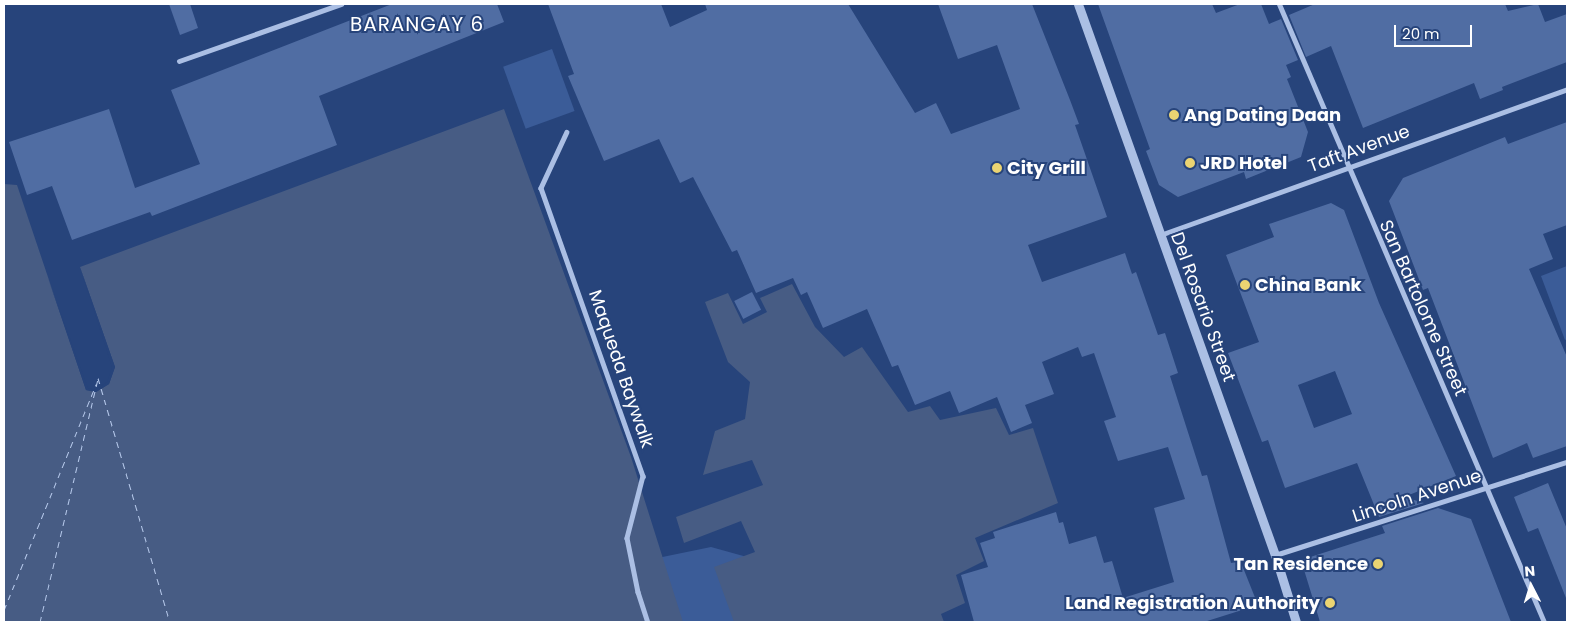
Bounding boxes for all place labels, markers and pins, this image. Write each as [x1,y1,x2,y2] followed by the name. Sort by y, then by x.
[1184,104,1341,126] place label: Ang Dating Daan
[1168,109,1180,121] marker: Ang Dating Daan
[1200,152,1287,174] place label: JRD Hotel
[1007,157,1086,179] place label: City Grill
[1184,157,1196,169] marker: JRD Hotel
[991,162,1003,174] marker: City Grill
[1255,274,1362,296] place label: China Bank
[1239,279,1251,291] marker: China Bank
[1234,553,1368,575] place label: Tan Residence
[1372,558,1384,570] marker: Tan Residence
[1065,592,1320,614] place label: Land Registration Authority
[1324,597,1336,609] marker: Land Registration Authority

